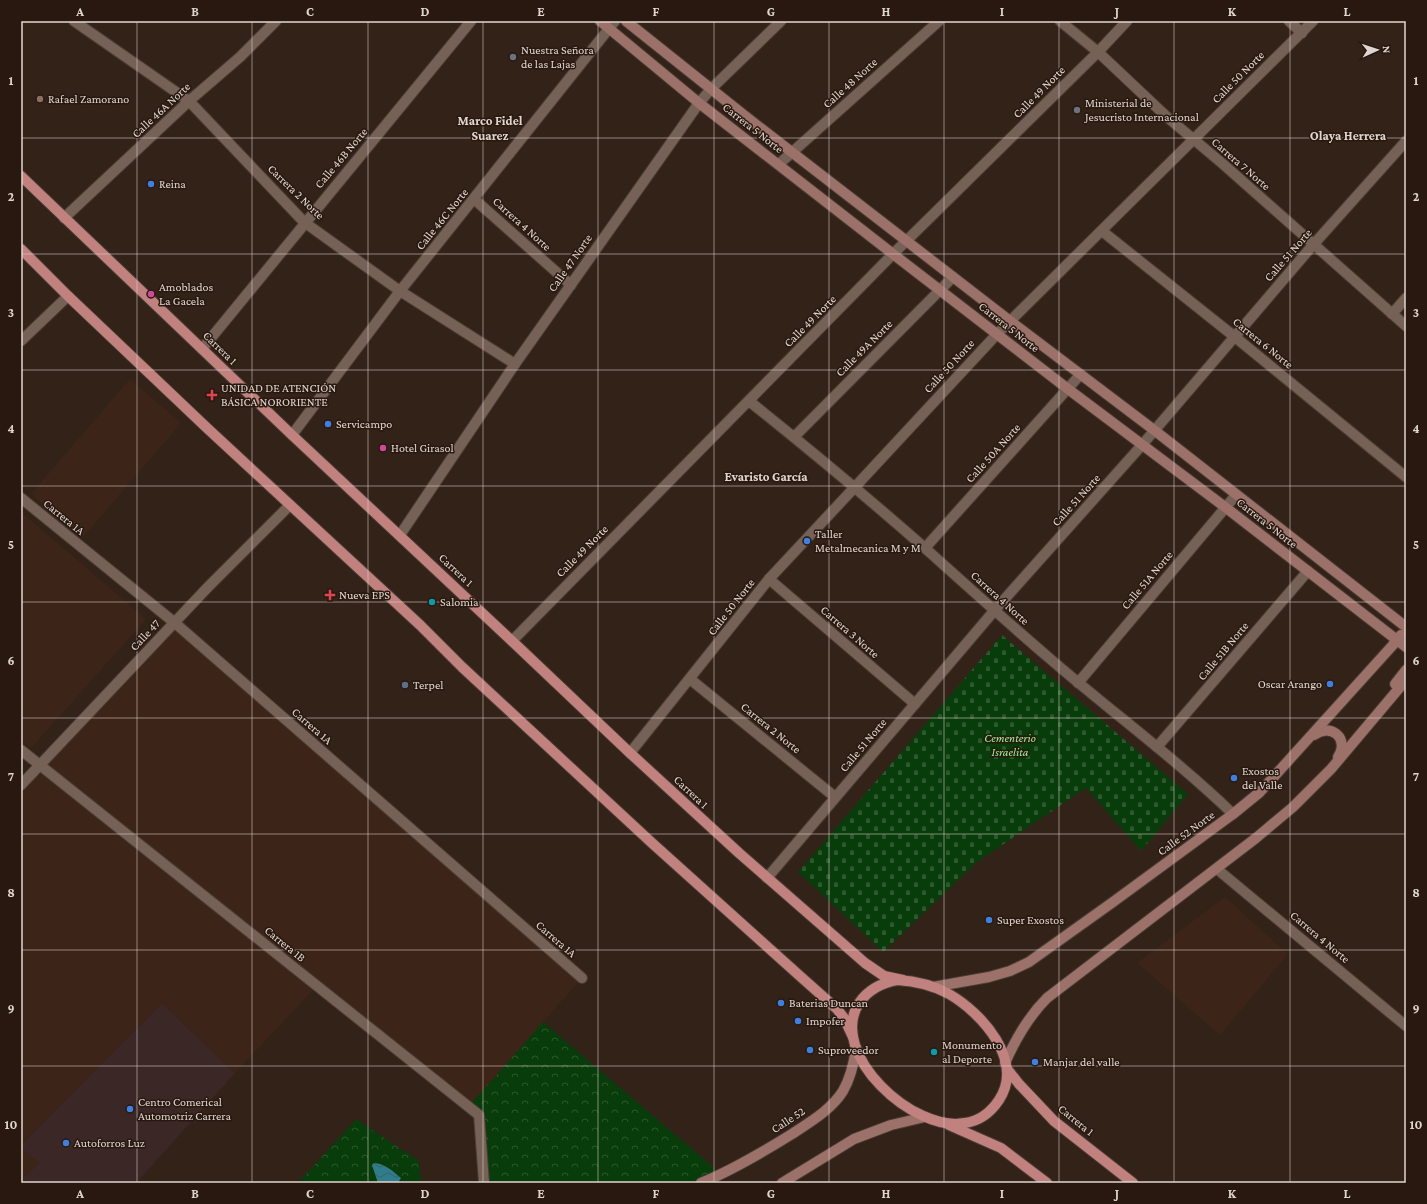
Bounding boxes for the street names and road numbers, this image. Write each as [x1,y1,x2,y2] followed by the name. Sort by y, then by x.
[1209,48,1267,106] street label: Calle 50 Norte
[820,55,880,111] street label: Calle 48 Norte
[1010,63,1068,121] street label: Calle 49 Norte
[129,79,193,141] street label: Calle 46A Norte
[720,100,786,156] street label: Carrera 5 Norte
[312,125,370,191] street label: Calle 46B Norte
[1209,135,1273,193] street label: Carrera 7 Norte
[265,162,327,222] street label: Carrera 2 Norte
[413,185,471,253] street label: Calle 46C Norte
[490,194,554,254] street label: Carrera 4 Norte
[1261,226,1315,284] street label: Calle 51 Norte
[545,231,595,295] street label: Calle 47 Norte
[781,292,839,350] street label: Calle 49 Norte
[976,299,1042,355] street label: Carrera 5 Norte
[1230,314,1296,372] street label: Carrera 6 Norte
[833,317,895,379] street label: Calle 49A Norte
[200,328,240,368] street label: Carrera 1
[921,336,977,396] street label: Calle 50 Norte
[963,420,1023,486] street label: Calle 50A Norte
[1049,471,1103,529] street label: Calle 51 Norte
[1234,495,1300,551] street label: Carrera 5 Norte
[41,496,87,538] street label: Carrera 1A
[553,522,611,580] street label: Calle 49 Norte
[1118,548,1176,612] street label: Calle 51A Norte
[436,551,476,589] street label: Carrera 1
[968,568,1032,628] street label: Carrera 4 Norte
[704,576,758,638] street label: Calle 50 Norte
[818,603,882,661] street label: Carrera 3 Norte
[127,616,163,654] street label: Calle 47
[1194,619,1252,683] street label: Calle 51B Norte
[738,700,804,756] street label: Carrera 2 Norte
[289,705,335,747] street label: Carrera 1A
[837,715,889,775] street label: Calle 51 Norte
[671,773,711,811] street label: Carrera 1
[1155,808,1217,858] street label: Calle 52 Norte
[1287,908,1353,966] street label: Carrera 4 Norte
[533,918,579,960] street label: Carrera 1A
[262,923,309,965] street label: Carrera 1B
[1055,1101,1097,1139] street label: Carrera 1
[768,1104,808,1136] street label: Calle 52

